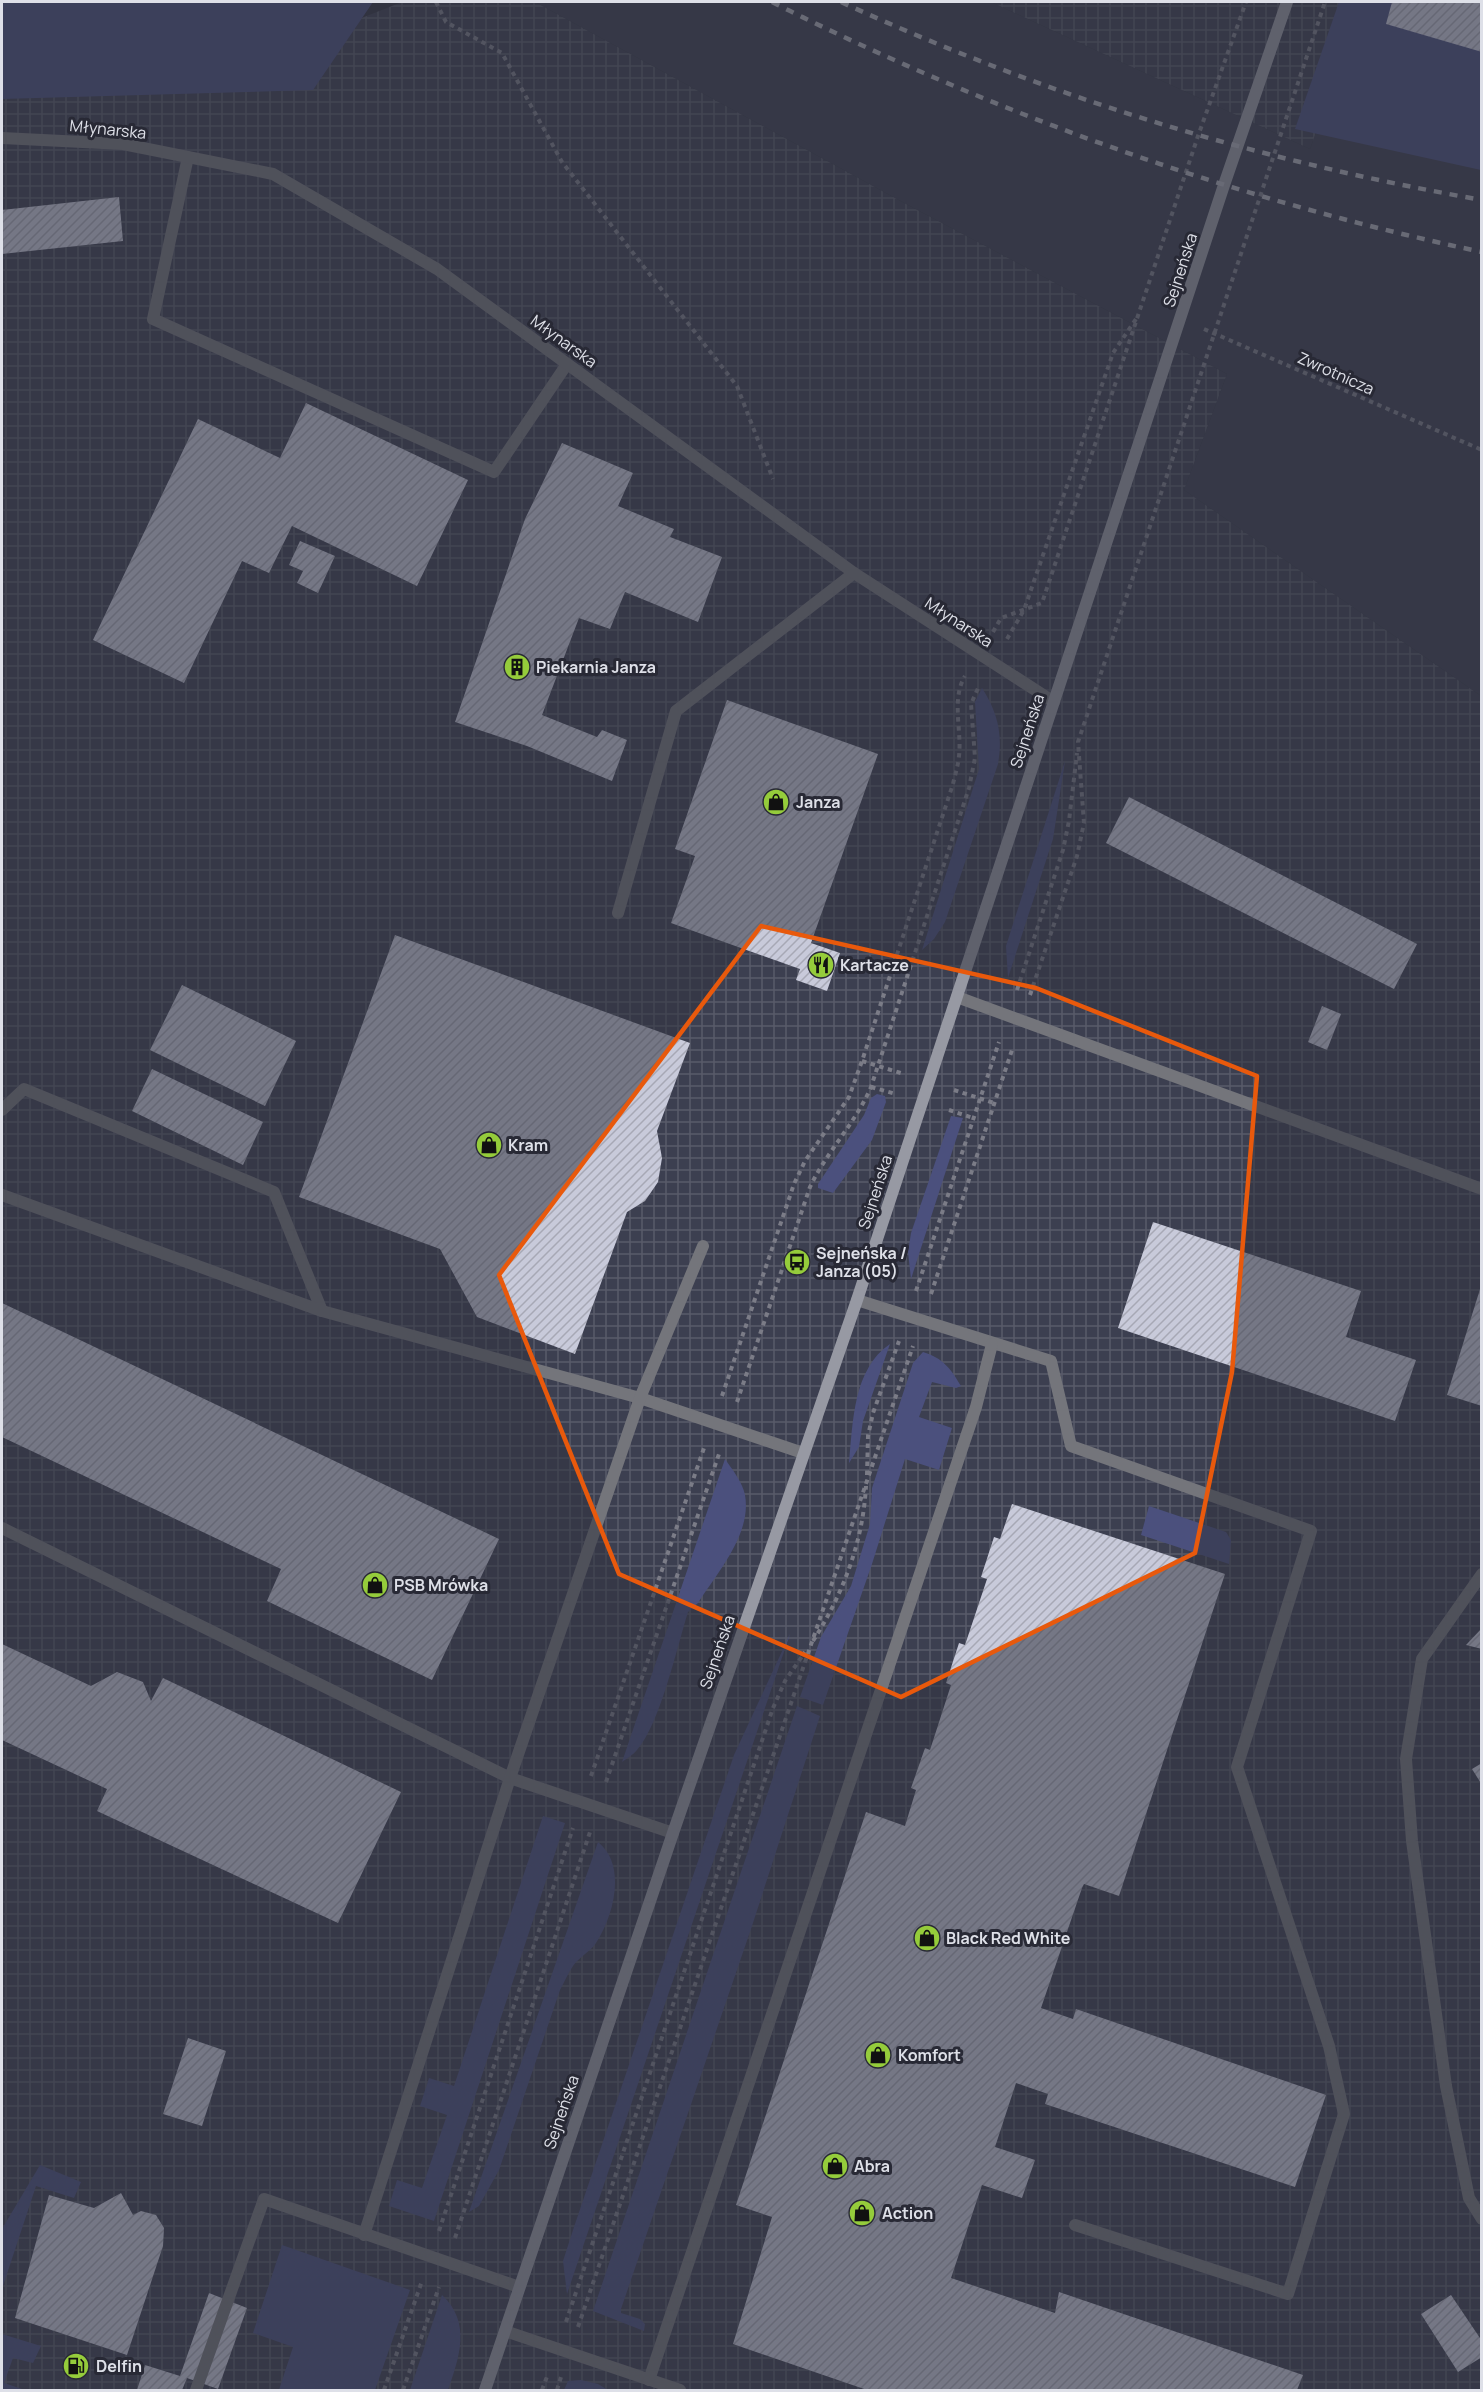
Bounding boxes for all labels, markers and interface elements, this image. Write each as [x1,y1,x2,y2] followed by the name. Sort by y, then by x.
[69,114,147,144] street label: Młynarska
[1158,230,1202,310] street label: Sejneńska
[526,309,602,373] street label: Młynarska
[1294,346,1378,400] street label: Zwrotnicza
[921,592,997,652] street label: Młynarska
[502,652,532,682] building icon: Piekarnia Janza
[536,656,656,678] place label: Piekarnia Janza
[1005,691,1049,771] street label: Sejneńska
[761,787,791,817] shop icon: Janza
[796,791,841,813] place label: Janza
[806,950,836,980] restaurant icon: Kartacze
[840,954,909,976] place label: Kartacze
[474,1130,504,1160] shop icon: Kram
[508,1134,548,1156] place label: Kram
[853,1152,897,1232] street label: Sejneńska
[816,1242,907,1282] place label: Sejneńska / Janza (05)
[782,1247,812,1277] bus stop icon: Sejneńska / Janza (05)
[360,1570,390,1600] shop icon: PSB Mrówka
[394,1574,488,1596] place label: PSB Mrówka
[694,1612,740,1692] street label: Sejneńska
[912,1923,942,1953] shop icon: Black Red White
[946,1927,1071,1949] place label: Black Red White
[863,2040,893,2070] shop icon: Komfort
[898,2044,961,2066] place label: Komfort
[538,2072,584,2152] street label: Sejneńska
[820,2151,850,2181] shop icon: Abra
[854,2155,890,2177] place label: Abra
[847,2198,877,2228] shop icon: Action
[882,2202,933,2224] place label: Action
[61,2351,91,2381] fuel station icon: Delfin
[96,2355,142,2377] place label: Delfin

